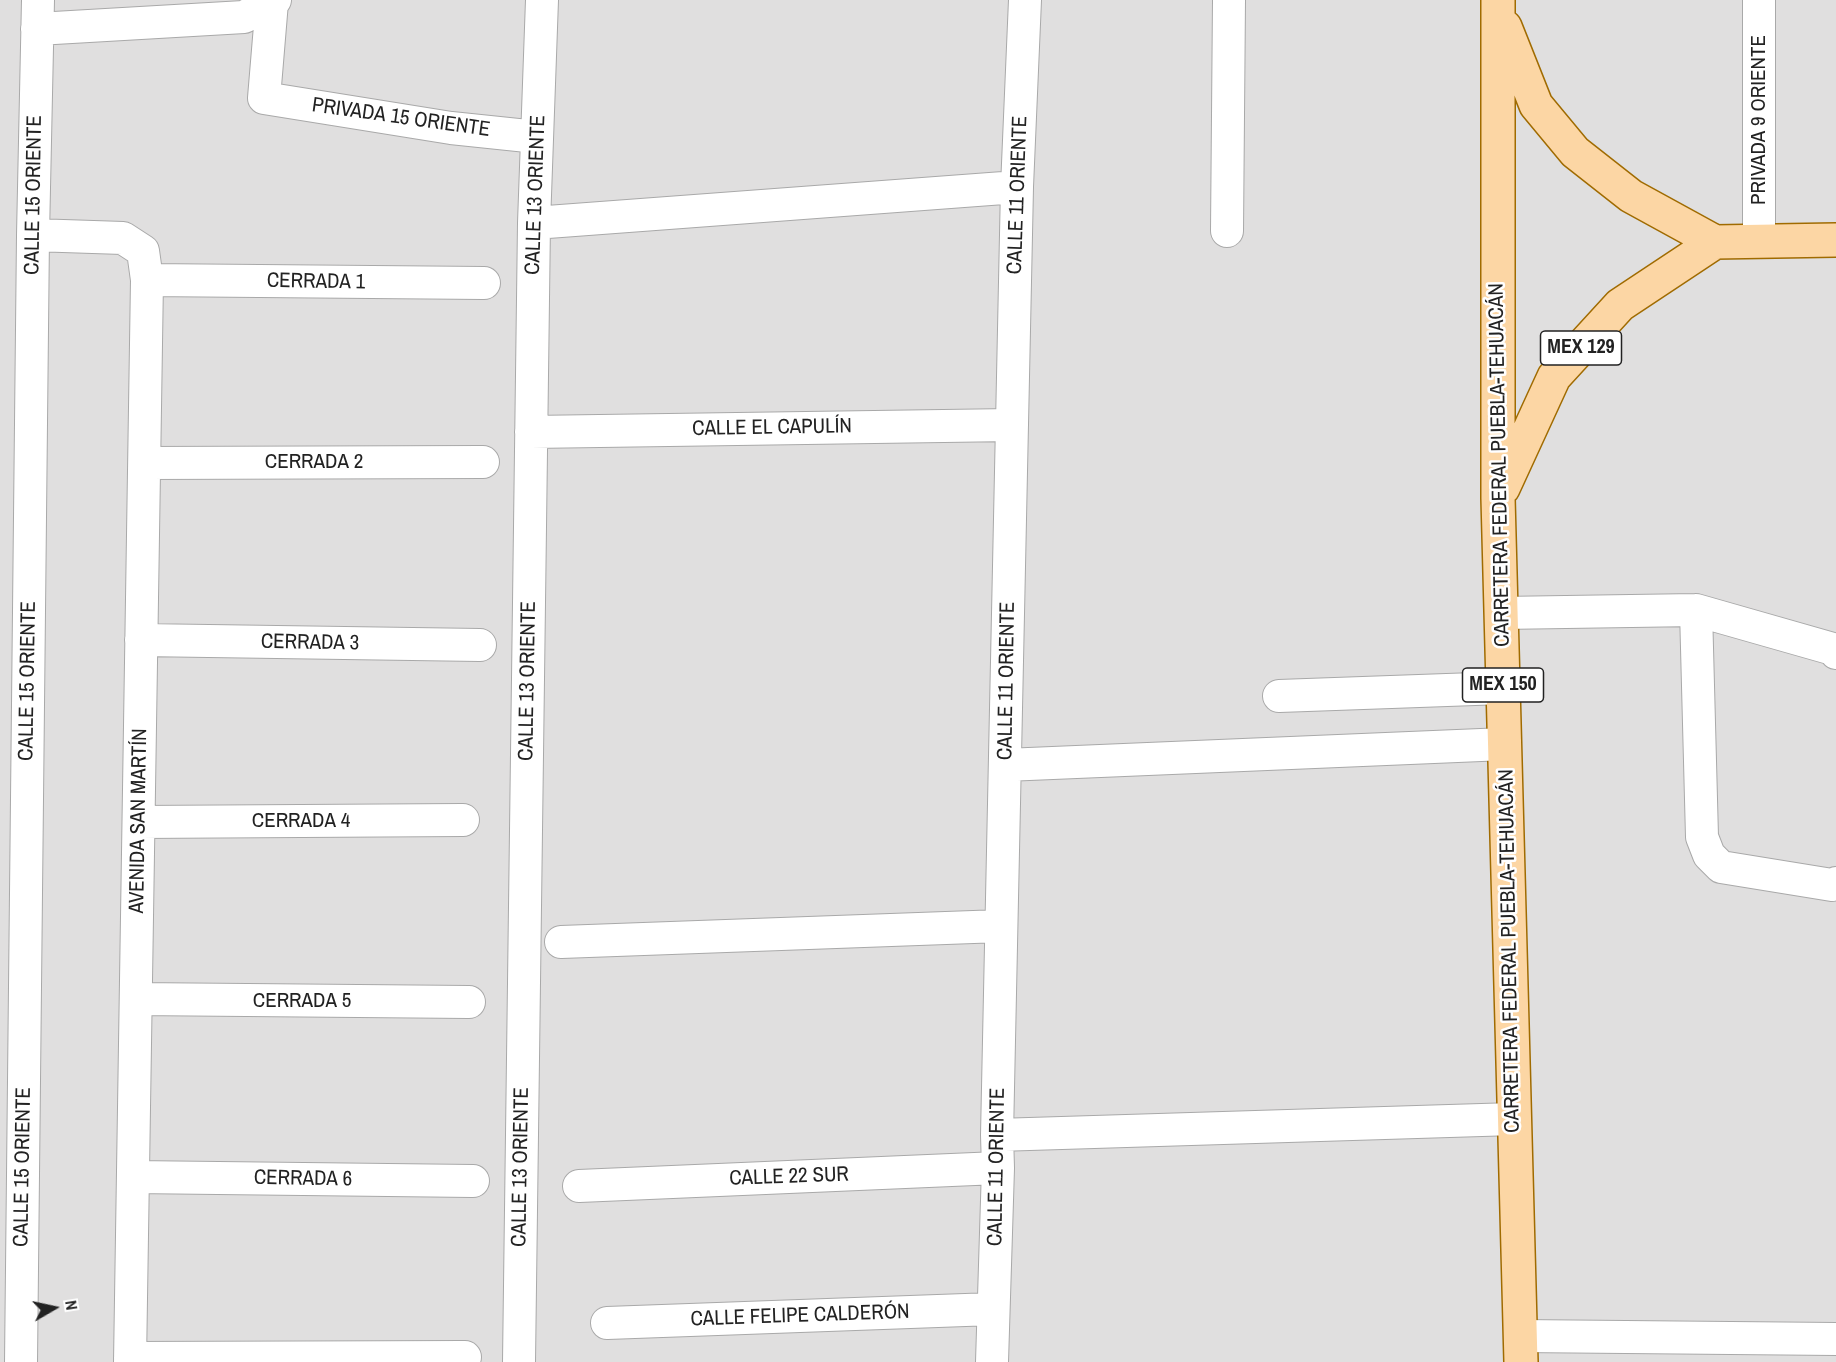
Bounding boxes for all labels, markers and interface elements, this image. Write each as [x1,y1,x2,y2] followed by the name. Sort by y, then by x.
[1746,35,1772,205] street label: PRIVADA 9 ORIENTE
[310,93,492,143] street label: PRIVADA 15 ORIENTE
[20,115,48,275] street label: CALLE 15 ORIENTE
[521,115,551,275] street label: CALLE 13 ORIENTE
[1003,115,1033,275] street label: CALLE 11 ORIENTE
[267,269,365,295] street label: CERRADA 1
[1484,283,1516,647] street label: CARRETERA FEDERAL PUEBLA-TEHUACÁN
[1540,331,1622,365] road number: MEX 129
[692,414,852,442] street label: CALLE EL CAPULÍN
[265,449,363,475] street label: CERRADA 2
[14,601,42,761] street label: CALLE 15 ORIENTE
[514,601,542,761] street label: CALLE 13 ORIENTE
[993,602,1021,760] street label: CALLE 11 ORIENTE
[261,630,359,656] street label: CERRADA 3
[1462,668,1544,702] road number: MEX 150
[125,728,153,914] street label: AVENIDA SAN MARTÍN
[1494,769,1526,1133] street label: CARRETERA FEDERAL PUEBLA-TEHUACÁN
[252,808,350,834] street label: CERRADA 4
[253,988,351,1014] street label: CERRADA 5
[9,1087,37,1247] street label: CALLE 15 ORIENTE
[507,1087,535,1247] street label: CALLE 13 ORIENTE
[983,1088,1011,1246] street label: CALLE 11 ORIENTE
[729,1162,849,1192] street label: CALLE 22 SUR
[254,1166,352,1192] street label: CERRADA 6
[24,1278,84,1338] north arrow
[60,1299,83,1312] text: N
[690,1300,910,1332] street label: CALLE FELIPE CALDERÓN

